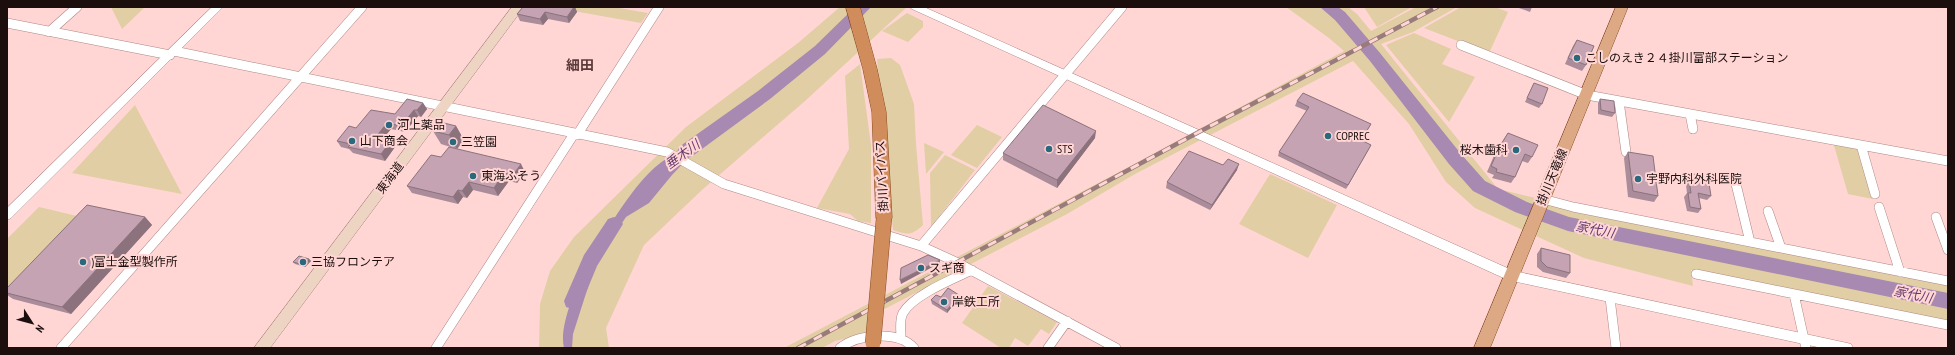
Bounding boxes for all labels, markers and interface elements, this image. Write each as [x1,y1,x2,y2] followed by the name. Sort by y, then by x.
[1585,50,1788,65] place label: こしのえき２４掛川富部ステーション
[1572,53,1582,63] marker: こしのえき２４掛川富部ステーション
[566,56,594,74] district label: 細田
[397,117,445,132] place label: 河上薬品
[384,120,394,130] marker: 河上薬品
[1336,128,1370,143] place label: COPREC
[1323,131,1333,141] marker: COPREC
[360,133,408,148] place label: 山下商会
[461,134,497,149] place label: 三笠園
[662,135,705,173] water label: 垂木川
[347,136,357,146] marker: 山下商会
[448,137,458,147] marker: 三笠園
[872,140,891,212] street label: 掛川バイパス
[1057,141,1073,156] place label: STS
[1460,142,1508,157] place label: 桜木歯科
[1044,144,1054,154] marker: STS
[1511,145,1521,155] marker: 桜木歯科
[1533,146,1570,207] street label: 掛川天竜線
[373,159,406,197] street label: 東海道
[481,168,541,183] place label: 東海ふそう
[468,171,478,181] marker: 東海ふそう
[1646,171,1742,186] place label: 宇野内科外科医院
[1633,174,1643,184] marker: 宇野内科外科医院
[1574,217,1618,242] water label: 家代川
[91,254,178,269] place label: )富士金型製作所
[311,254,395,269] place label: 三協フロンテア
[78,257,88,267] marker: )富士金型製作所
[298,257,308,267] marker: 三協フロンテア
[929,260,965,275] place label: スギ商
[916,263,926,273] marker: スギ商
[1892,282,1936,307] water label: 家代川
[952,294,1000,309] place label: 岸鉄工所
[939,297,949,307] marker: 岸鉄工所
[12,303,52,343] north arrow
[33,322,48,335] text: N

